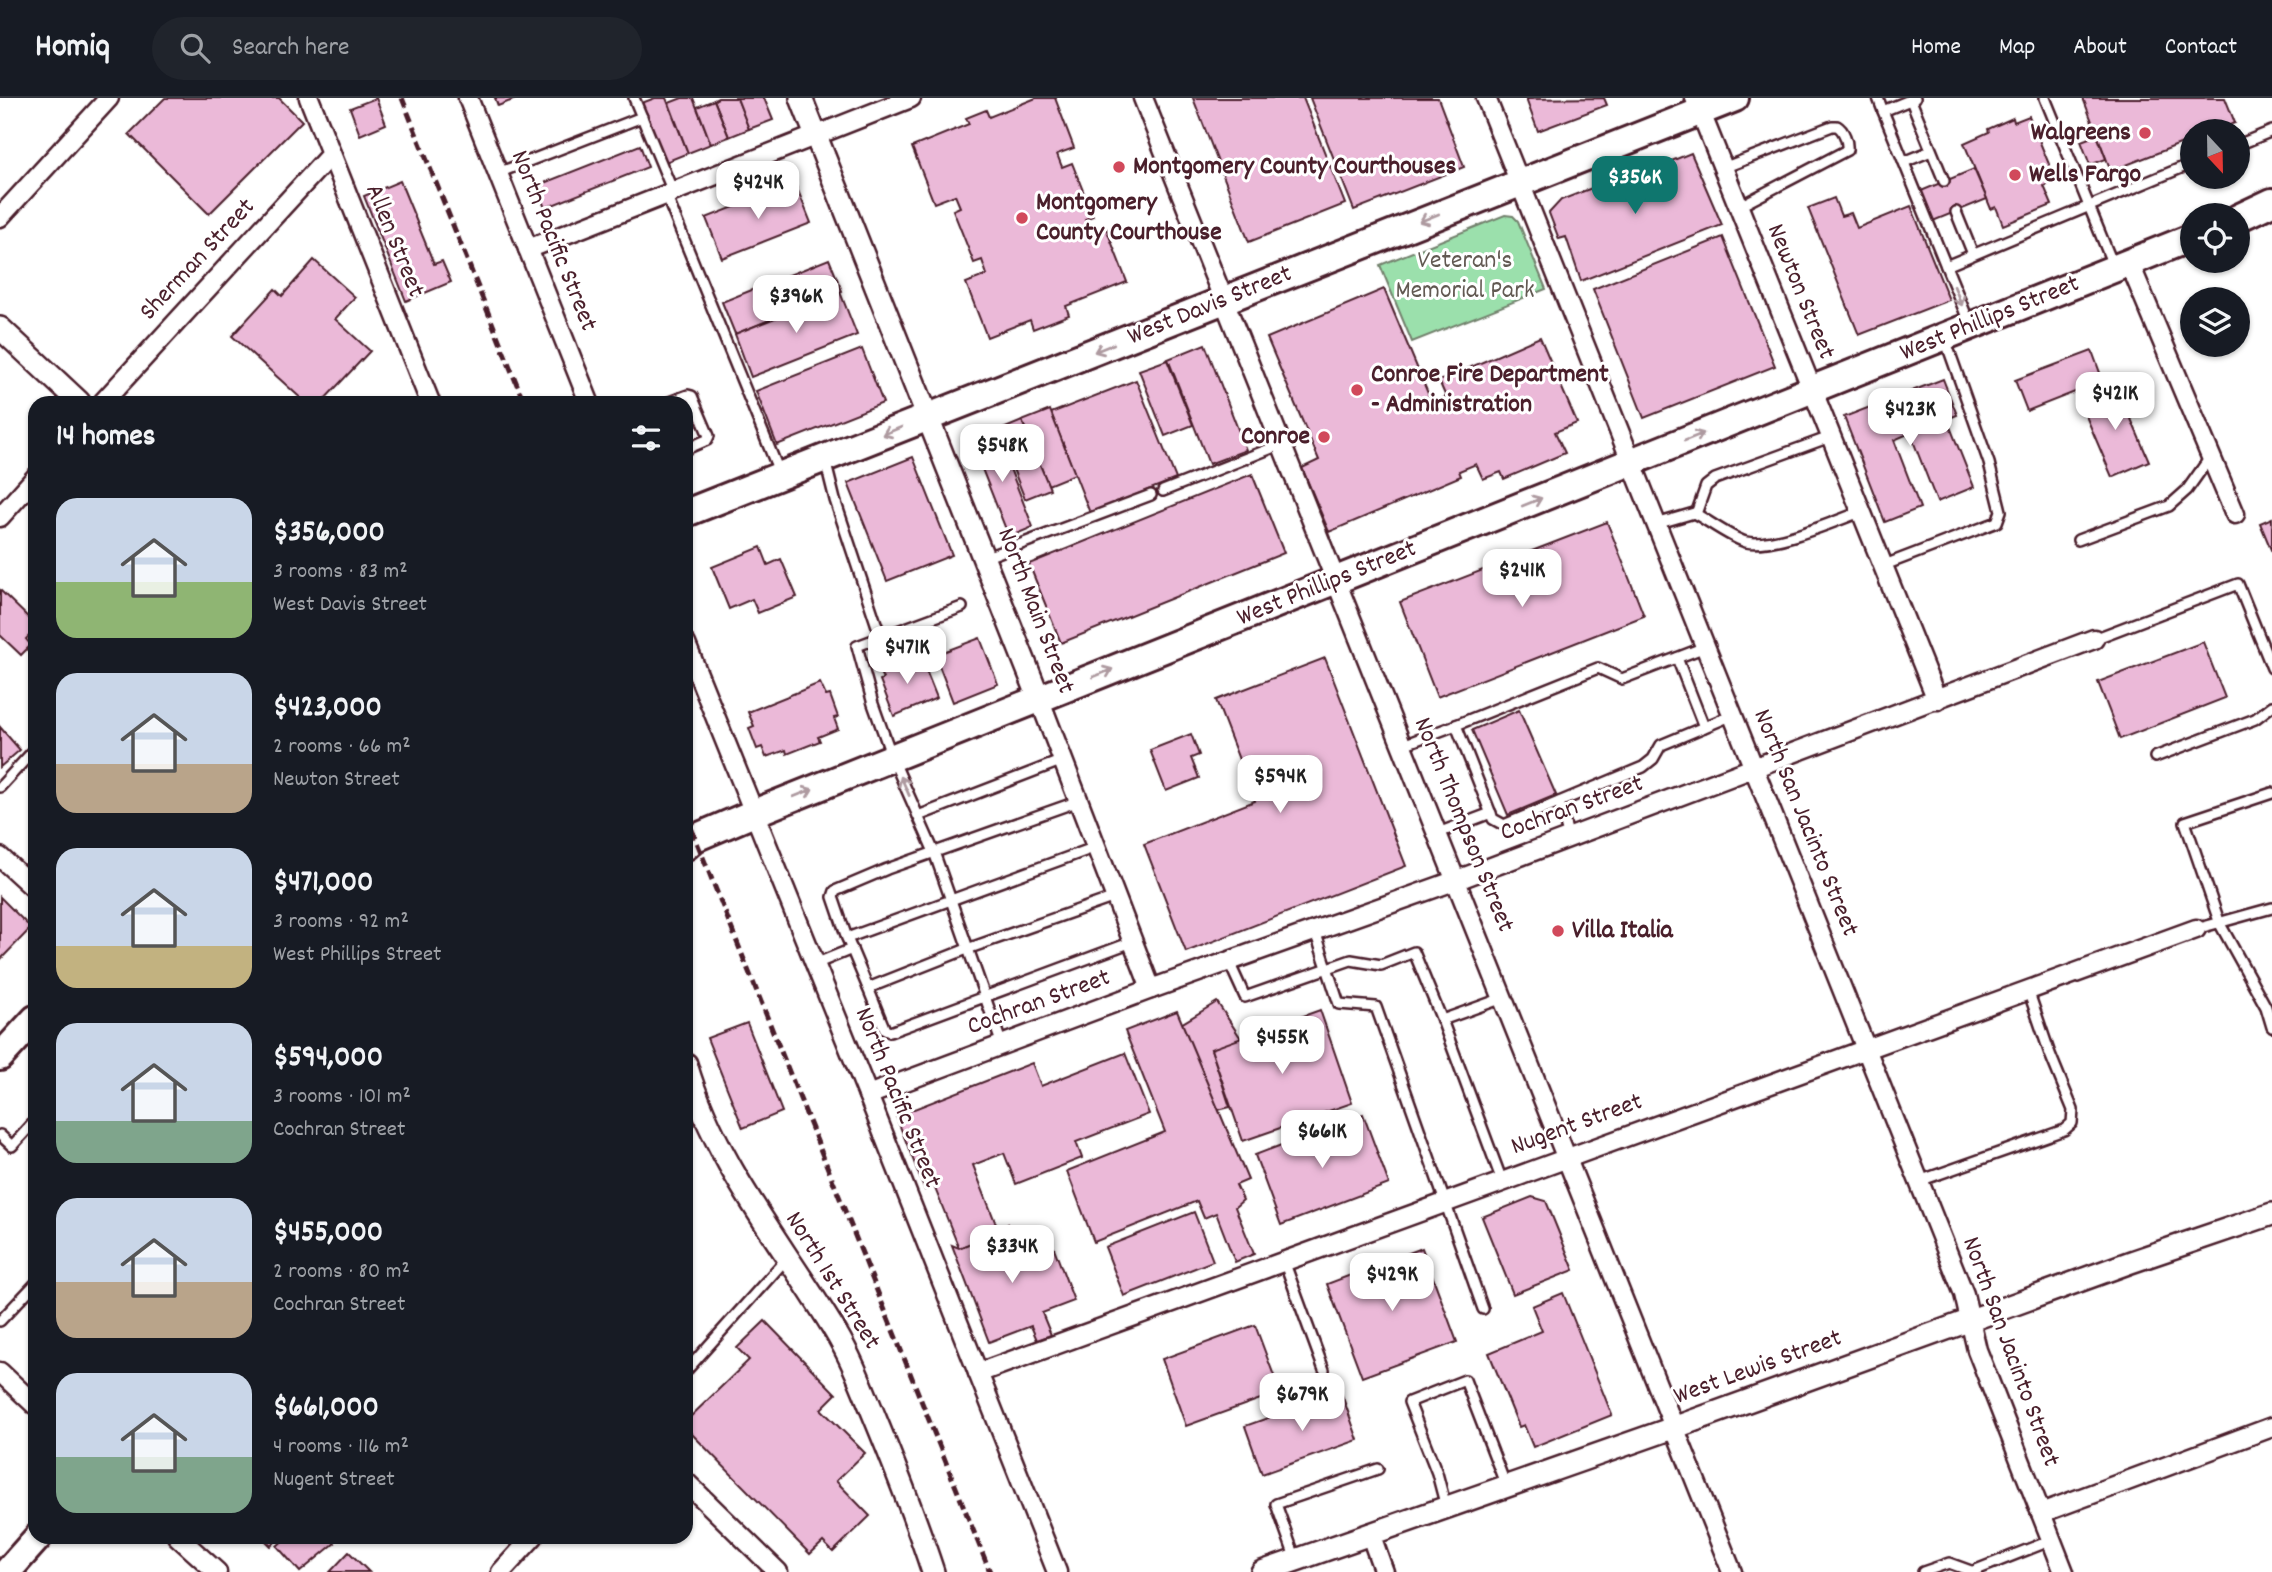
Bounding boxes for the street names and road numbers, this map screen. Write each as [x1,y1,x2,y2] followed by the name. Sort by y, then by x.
[500,145,606,337] street label: North Pacific Street
[355,179,434,304] street label: Allen Street
[131,190,265,330] street label: Sherman Street
[1756,219,1844,366] street label: Newton Street
[1122,256,1298,356] street label: West Davis Street
[1895,266,2086,372] street label: West Phillips Street
[986,523,1084,700] street label: North Main Street
[1232,531,1423,637] street label: West Phillips Street
[1742,704,1868,943] street label: North San Jacinto Street
[1403,712,1523,938] street label: North Thompson Street
[1495,766,1649,852] street label: Cochran Street
[962,960,1116,1046] street label: Cochran Street
[844,1002,950,1194] street label: North Pacific Street
[1506,1084,1648,1166] street label: Nugent Street
[775,1205,889,1358] street label: North 1st Street
[1951,1232,2069,1473] street label: North San Jacinto Street
[1669,1320,1848,1416] street label: West Lewis Street

